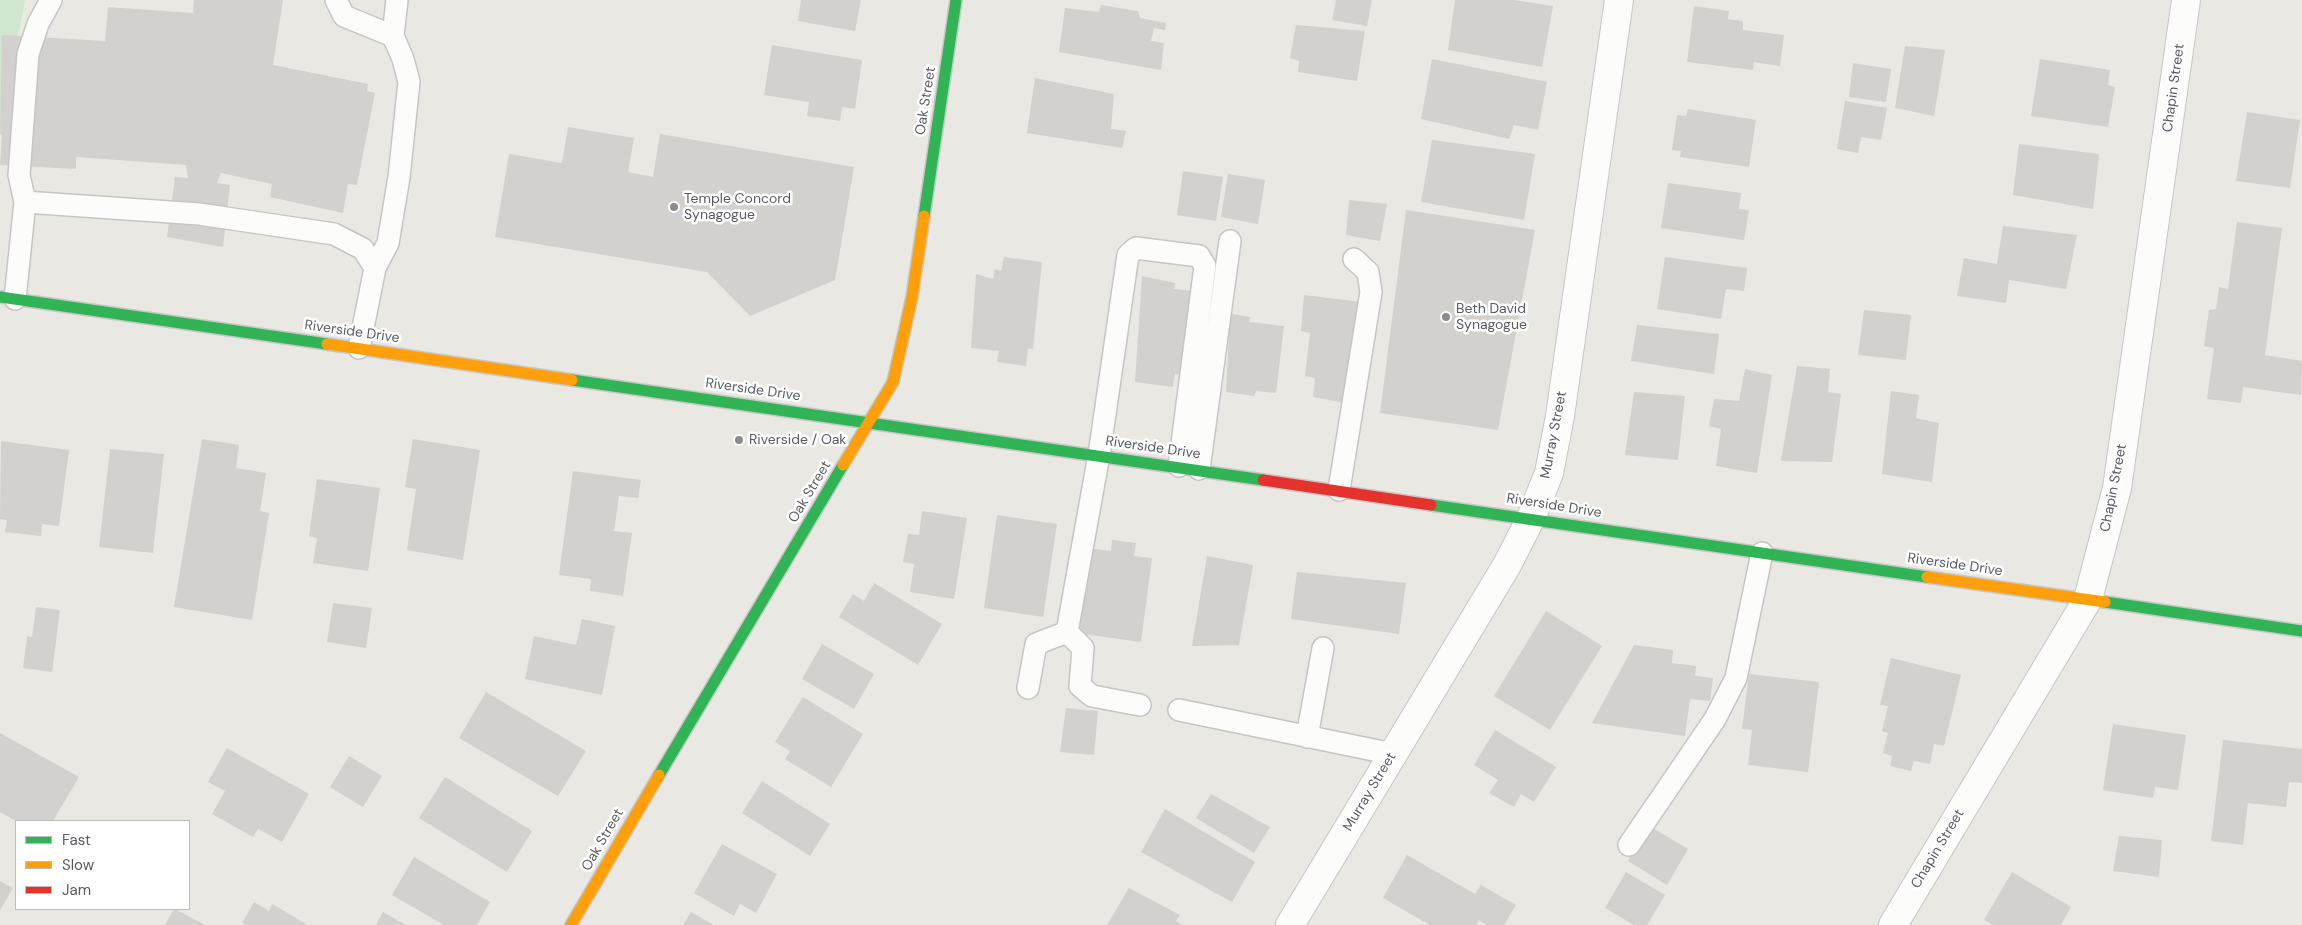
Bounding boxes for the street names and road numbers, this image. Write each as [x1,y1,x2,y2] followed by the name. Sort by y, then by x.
[2159,43,2189,133] street label: Chapin Street
[912,66,940,136] street label: Oak Street
[303,317,401,347] street label: Riverside Drive
[704,375,802,405] street label: Riverside Drive
[1537,390,1571,480] street label: Murray Street
[1104,433,1202,463] street label: Riverside Drive
[2097,443,2131,533] street label: Chapin Street
[785,458,835,526] street label: Oak Street
[1505,490,1603,522] street label: Riverside Drive
[1906,550,2004,580] street label: Riverside Drive
[1340,750,1400,834] street label: Murray Street
[578,806,628,874] street label: Oak Street
[1908,806,1968,892] street label: Chapin Street

